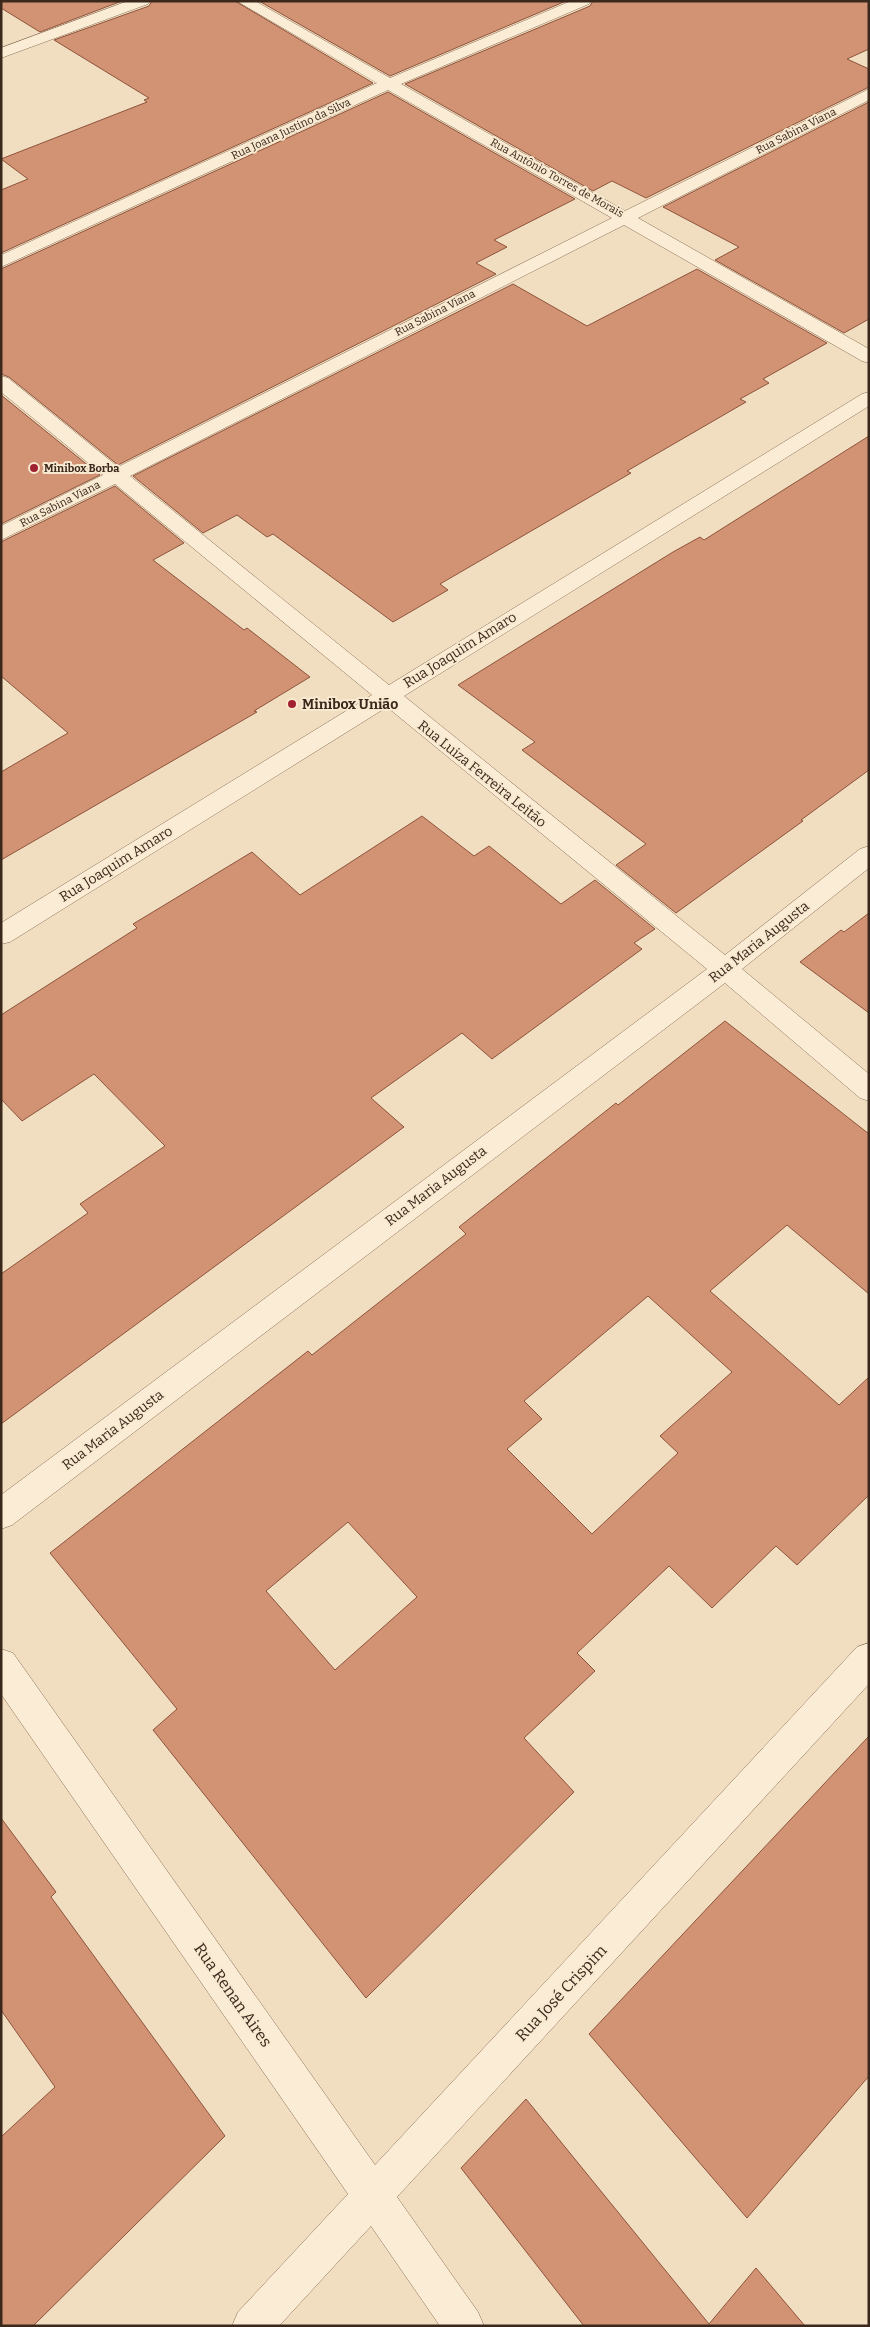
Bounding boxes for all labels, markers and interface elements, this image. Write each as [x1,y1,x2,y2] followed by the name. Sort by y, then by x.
[229,96,353,162] street label: Rua Joana Justino da Silva
[754,105,838,157] street label: Rua Sabina Viana
[488,136,626,220] street label: Rua Antônio Torres de Morais
[393,287,477,339] street label: Rua Sabina Viana
[28,462,40,474] marker: Minibox Borba
[44,462,120,475] place label: Minibox Borba
[18,478,102,530] street label: Rua Sabina Viana
[400,608,520,692] street label: Rua Joaquim Amaro
[302,696,398,713] place label: Minibox União
[286,698,298,710] marker: Minibox União
[414,717,550,831] street label: Rua Luiza Ferreira Leitão
[56,822,176,906] street label: Rua Joaquim Amaro
[706,897,813,986] street label: Rua Maria Augusta
[382,1142,490,1230] street label: Rua Maria Augusta
[59,1386,167,1474] street label: Rua Maria Augusta
[190,1940,276,2050] street label: Rua Renan Aires
[512,1941,610,2045] street label: Rua José Crispim

